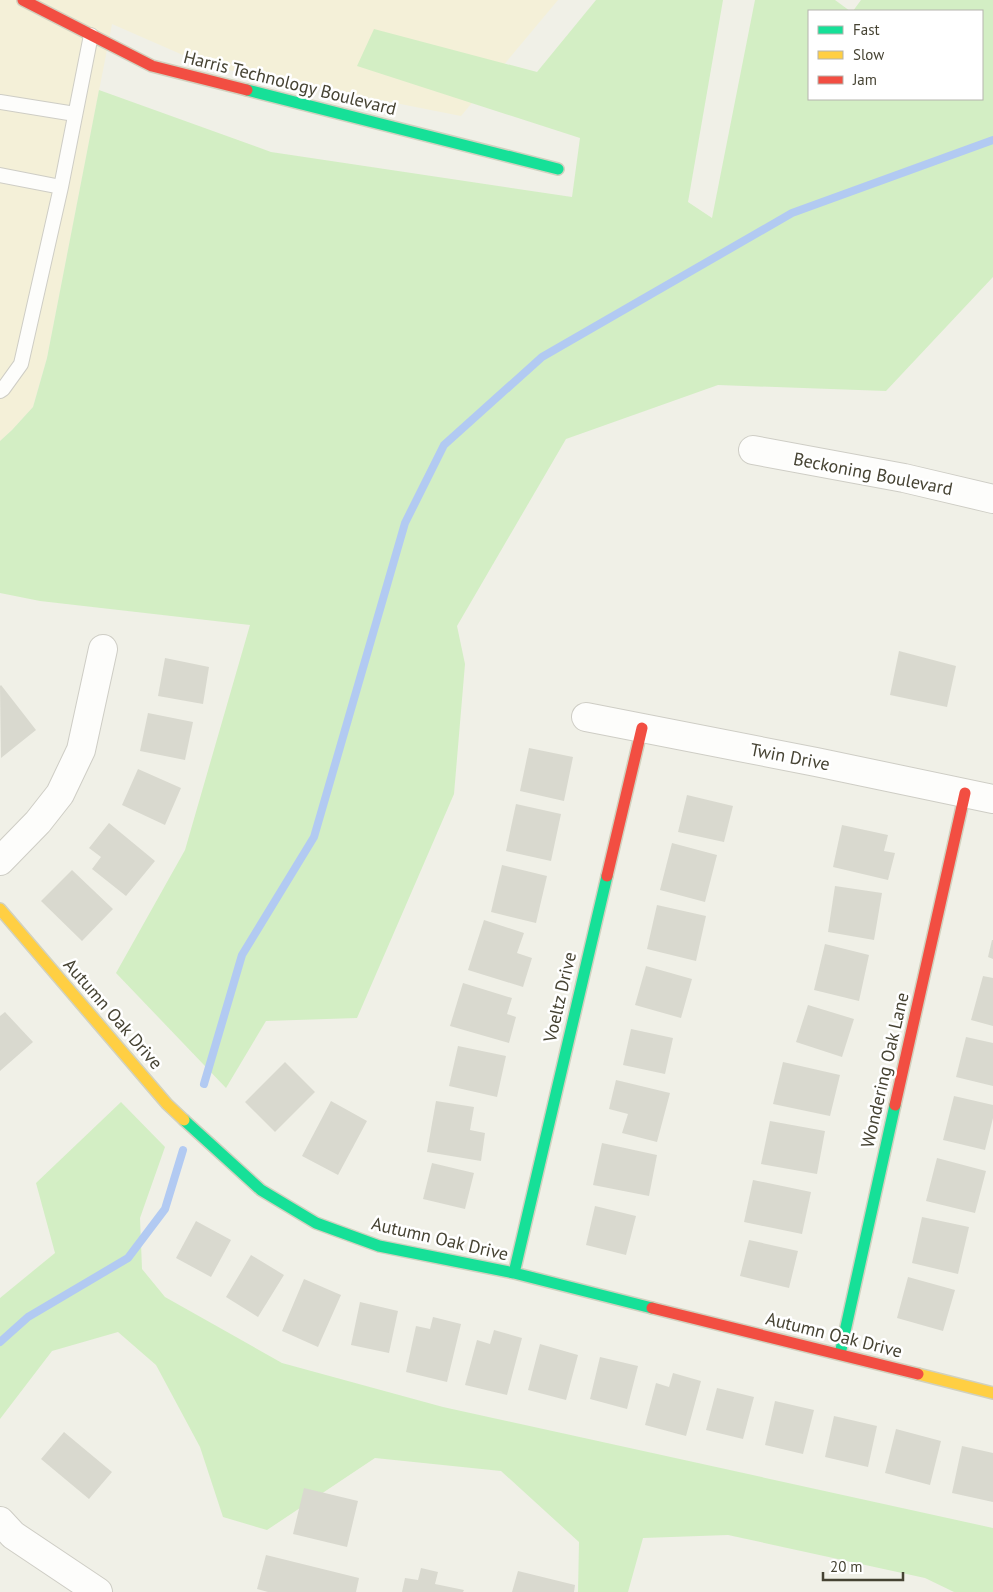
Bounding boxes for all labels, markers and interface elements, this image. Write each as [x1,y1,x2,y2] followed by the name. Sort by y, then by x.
[808,10,983,100] legend
[853,20,880,39] text: Fast
[181,45,399,120] street label: Harris Technology Boulevard
[853,45,884,64] text: Slow
[852,70,877,89] text: Jam
[791,447,955,500] street label: Beckoning Boulevard
[748,738,832,776] street label: Twin Drive
[538,949,581,1045] street label: Voeltz Drive
[59,953,168,1074] street label: Autumn Oak Drive
[855,990,914,1150] street label: Wondering Oak Lane
[369,1212,511,1265] street label: Autumn Oak Drive
[764,1306,905,1363] street label: Autumn Oak Drive
[823,1550,903,1582] scale bar
[830,1557,863,1576] text: 20 m

